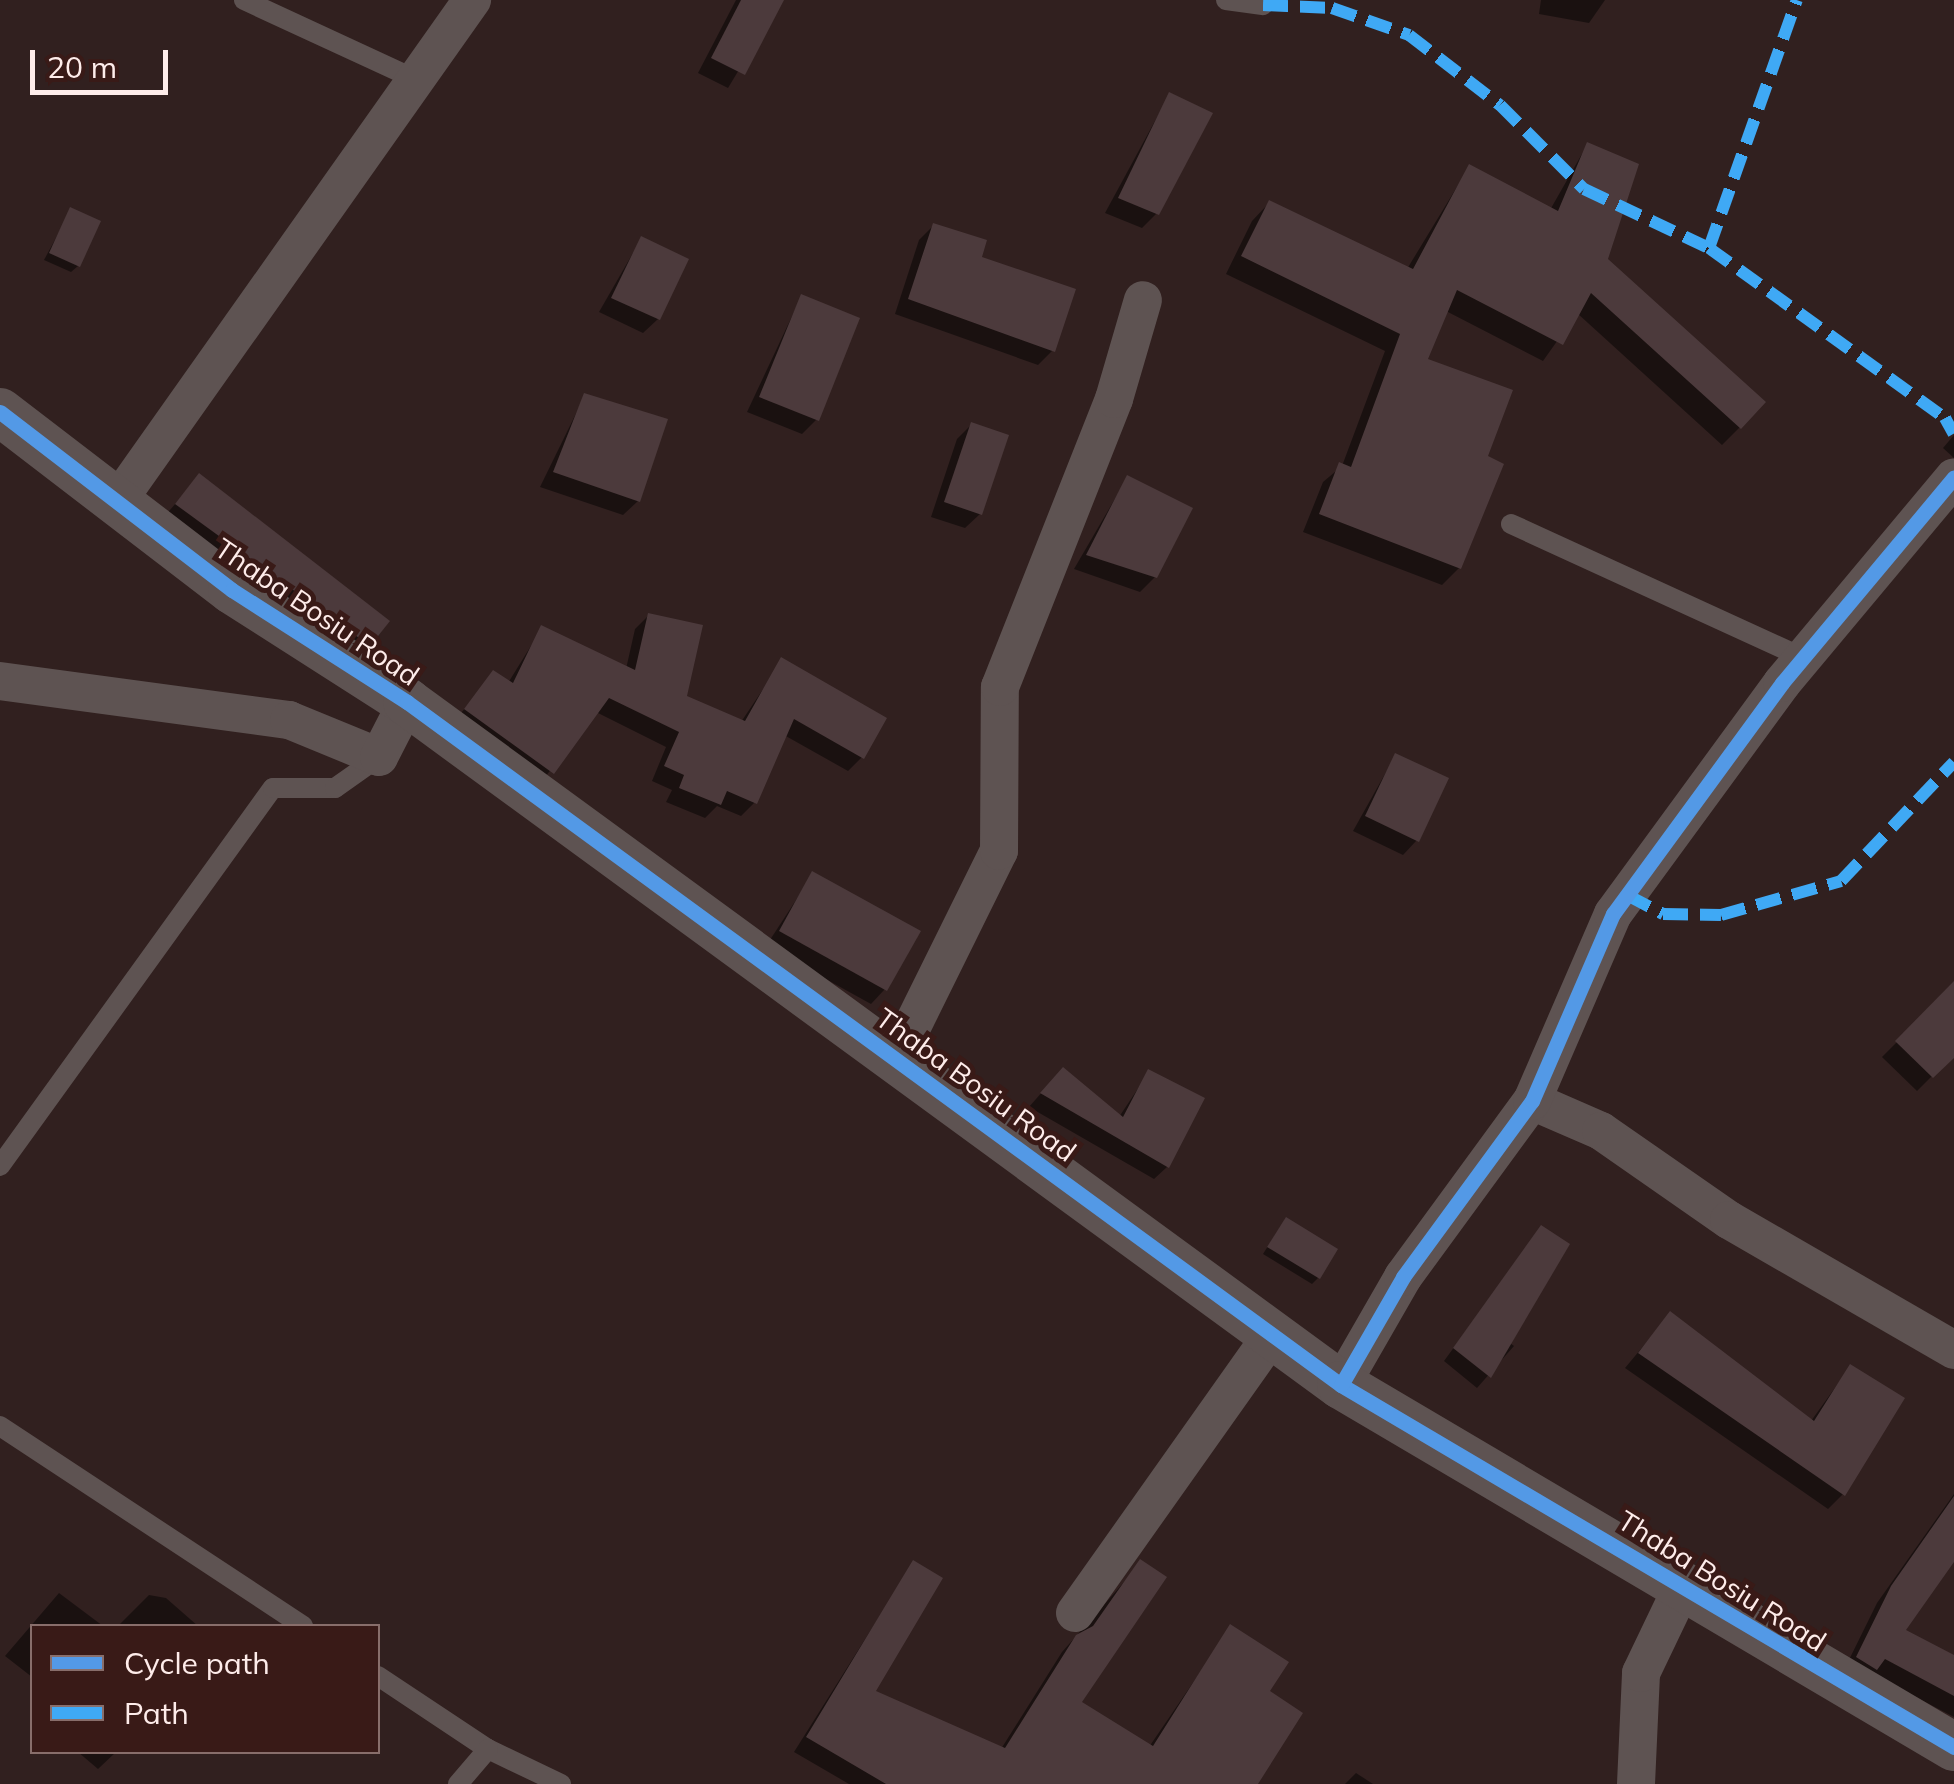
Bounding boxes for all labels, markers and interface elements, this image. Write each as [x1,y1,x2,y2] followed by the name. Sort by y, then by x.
[35,30,172,92] scale bar
[47,48,117,86] text: 20 m
[209,531,425,693] street label: Thaba Bosiu Road
[870,1001,1082,1169] street label: Thaba Bosiu Road
[1612,1504,1832,1658] street label: Thaba Bosiu Road
[30,1624,380,1754] legend
[124,1644,270,1682] text: Cycle path
[124,1694,189,1732] text: Path

